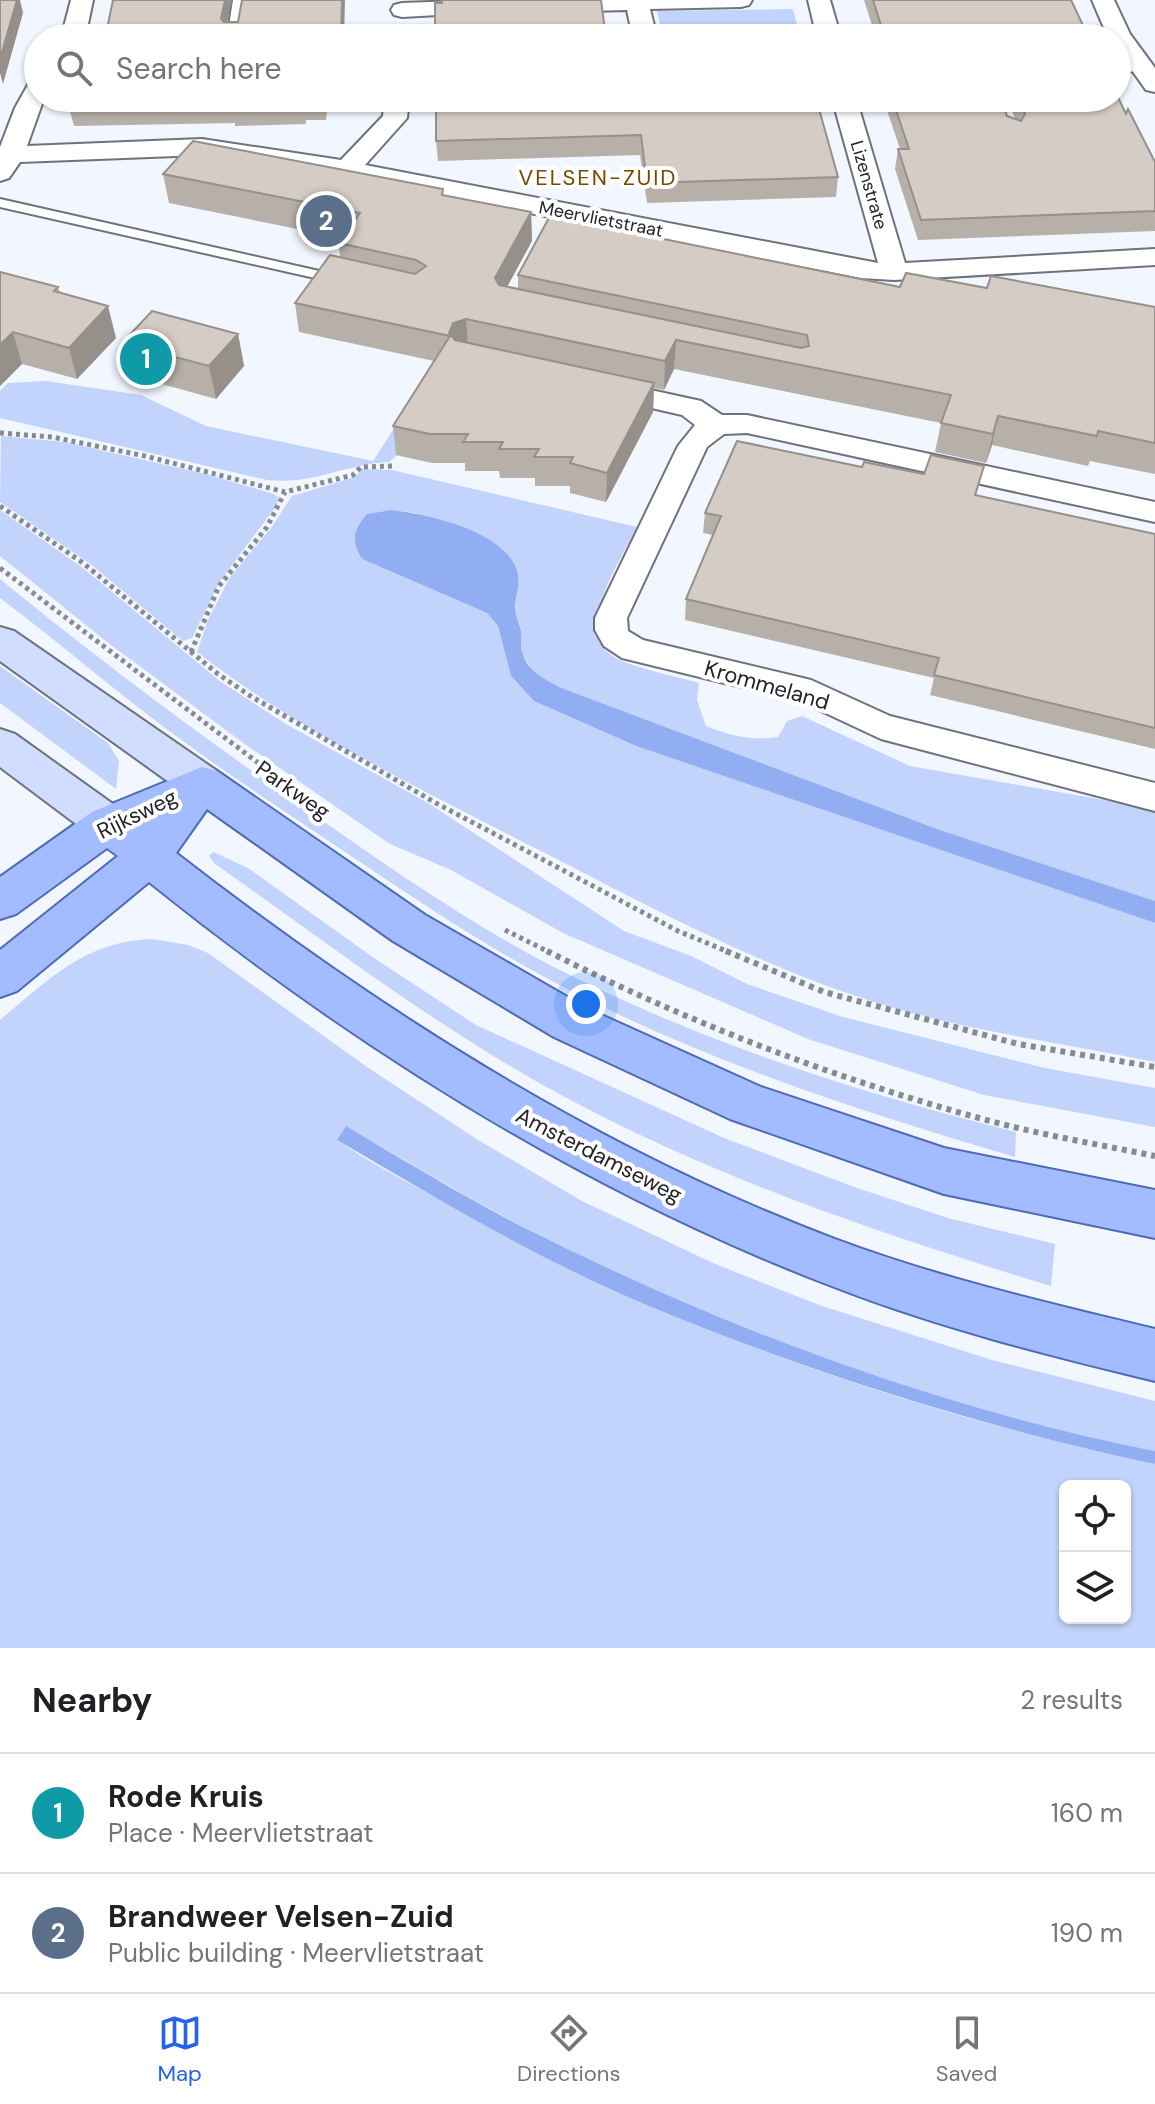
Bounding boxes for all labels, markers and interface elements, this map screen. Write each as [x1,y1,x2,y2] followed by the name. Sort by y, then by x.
[24,24,1131,112] search box
[52,46,96,90] icon: search
[116,49,282,88] text: Search here
[845,138,893,232] street label: Lizenstrate
[519,163,677,192] district label: VELSEN-ZUID
[300,191,352,251] pin: 2
[537,195,665,243] street label: Meervlietstraat
[120,329,172,389] pin: 1
[701,653,833,717] street label: Krommeland
[250,754,336,826] street label: Parkweg
[92,782,182,846] street label: Rijksweg
[566,984,606,1024] your location
[511,1101,687,1209] street label: Amsterdamseweg
[1059,1480,1131,1624] map controls
[1059,1480,1131,1552] button: locate
[1059,1552,1131,1624] button: layers
[32,1678,152,1723] text: Nearby
[1020,1683,1123,1717] text: 2 results
[108,1777,264,1816] text: Rode Kruis
[53,1796,63,1830] text: 1
[1051,1796,1123,1830] text: 160 m
[108,1816,373,1850] text: Place · Meervlietstraat
[108,1897,454,1936] text: Brandweer Velsen-Zuid
[50,1916,66,1950] text: 2
[1051,1916,1123,1950] text: 190 m
[108,1936,484,1970] text: Public building · Meervlietstraat
[158,2011,202,2088] tab: Map
[517,2011,621,2088] tab: Directions
[936,2011,997,2088] tab: Saved

